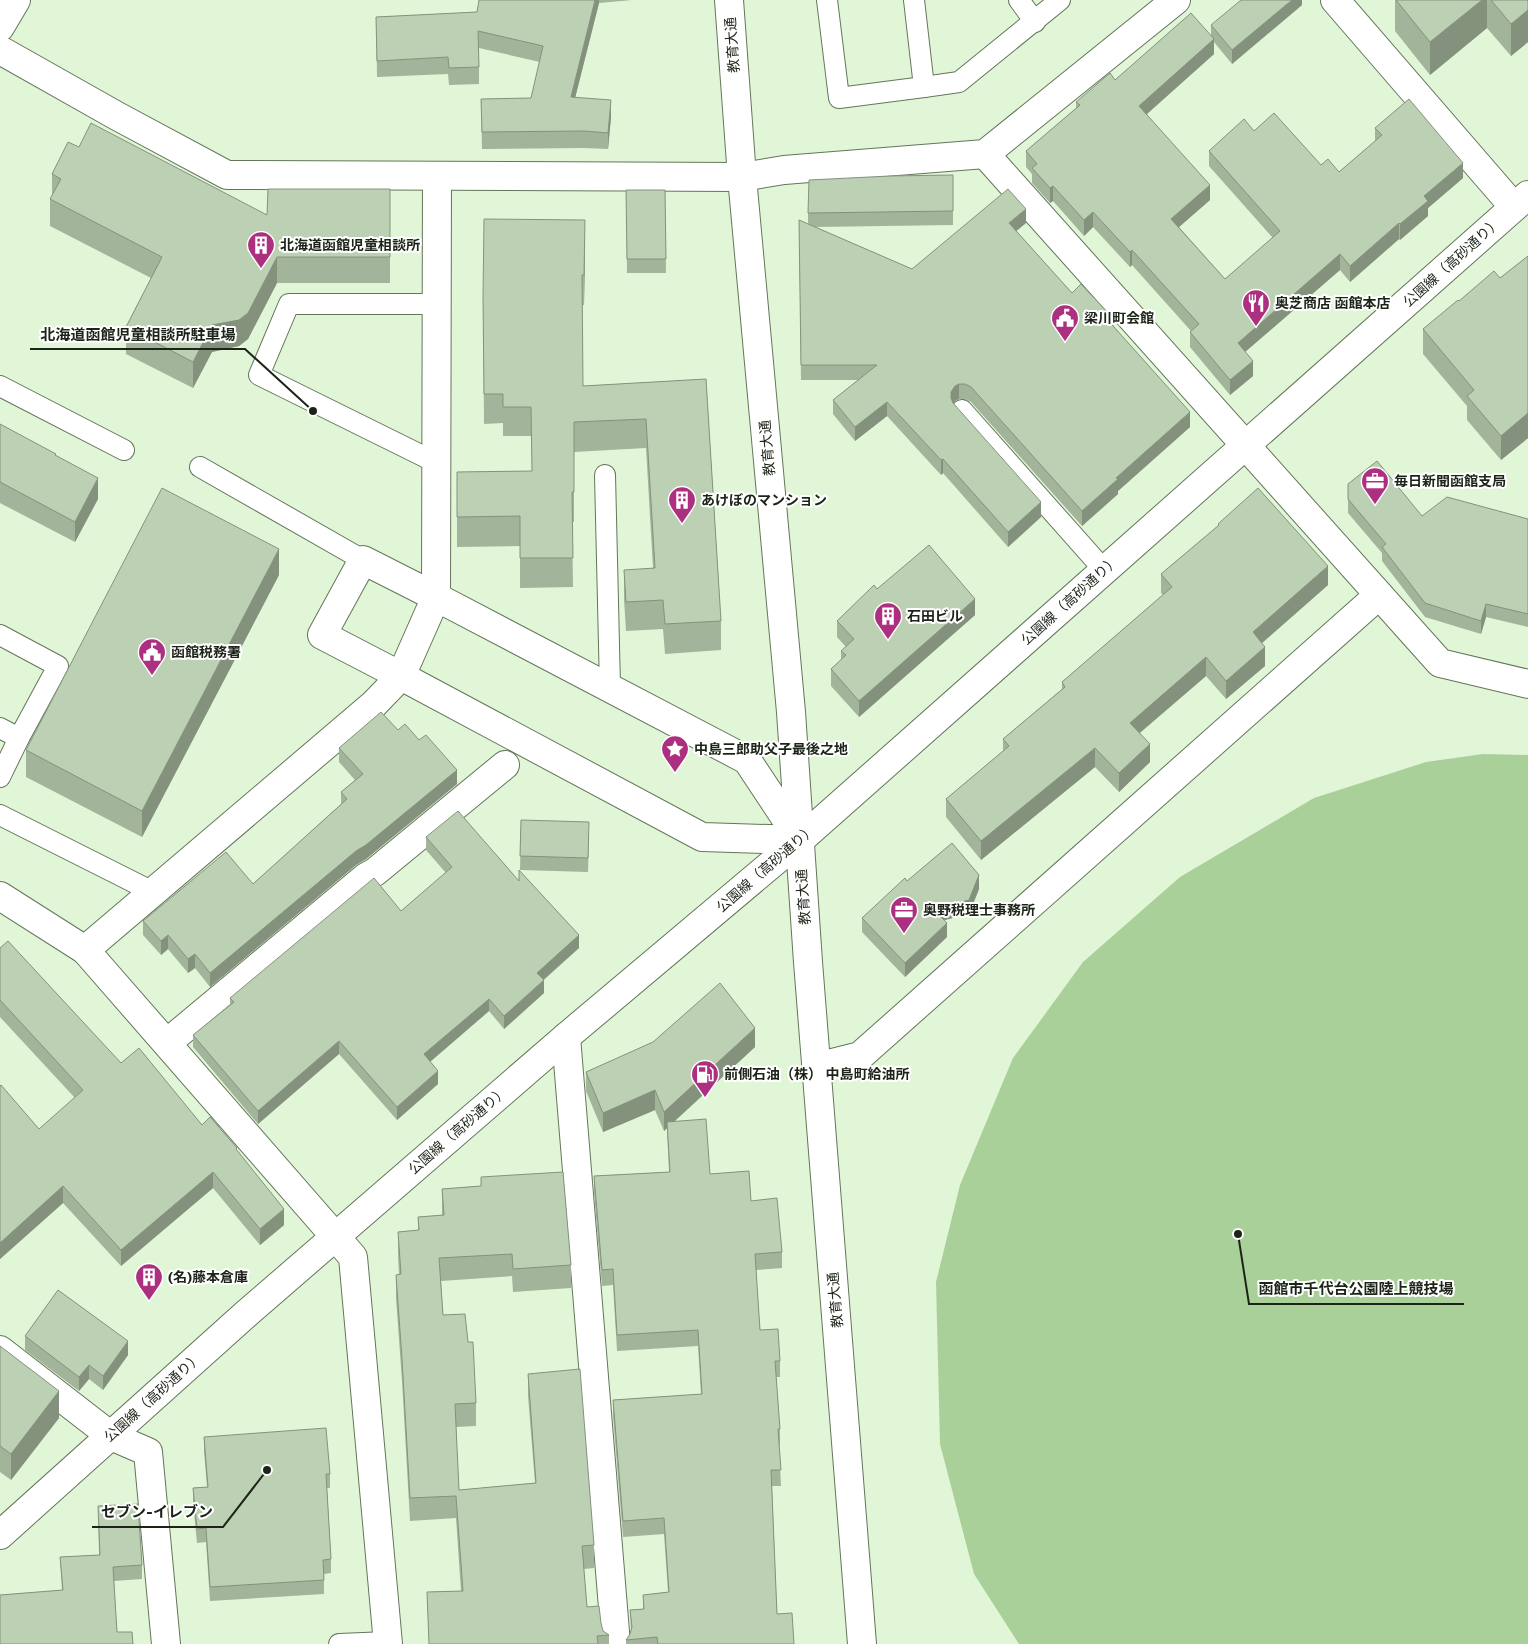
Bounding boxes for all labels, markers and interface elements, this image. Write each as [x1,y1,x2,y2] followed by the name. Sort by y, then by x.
[722,17,742,73] street label: 教育大通
[1400,214,1504,310] street label: 公園線（高砂通り）
[246,230,276,269] building icon: 北海道函館児童相談所
[280,237,420,253] place label: 北海道函館児童相談所
[1241,288,1271,327] restaurant icon: 奥芝商店 函館本店
[1275,295,1391,311] place label: 奥芝商店 函館本店
[1050,303,1080,342] public building icon: 梁川町会館
[1084,310,1154,326] place label: 梁川町会館
[30,319,245,349] callout: 北海道函館児童相談所駐車場
[40,326,236,344] text: 北海道函館児童相談所駐車場
[757,419,777,477] street label: 教育大通
[1360,466,1390,505] office icon: 毎日新聞函館支局
[1394,473,1506,489] place label: 毎日新聞函館支局
[667,485,697,524] building icon: あけぼのマンション
[701,492,827,508] place label: あけぼのマンション
[1018,552,1122,648] street label: 公園線（高砂通り）
[873,601,903,640] building icon: 石田ビル
[907,608,963,624] place label: 石田ビル
[137,637,167,676] public building icon: 函館税務署
[171,644,241,660] place label: 函館税務署
[660,734,690,773] place icon: 中島三郎助父子最後之地
[694,741,848,757] place label: 中島三郎助父子最後之地
[713,821,819,915] street label: 公園線（高砂通り）
[793,869,813,925] street label: 教育大通
[889,895,919,934] office icon: 奥野税理士事務所
[923,902,1035,918] place label: 奥野税理士事務所
[690,1059,720,1098] fuel station icon: 前側石油（株） 中島町給油所
[724,1066,910,1082] place label: 前側石油（株） 中島町給油所
[405,1083,511,1177] street label: 公園線（高砂通り）
[134,1262,164,1301] building icon: (名)藤本倉庫
[168,1269,248,1285] place label: (名)藤本倉庫
[825,1271,845,1329] street label: 教育大通
[1249,1274,1464,1304] callout: 函館市千代台公園陸上競技場
[1258,1280,1454,1298] text: 函館市千代台公園陸上競技場
[101,1349,205,1445] street label: 公園線（高砂通り）
[92,1497,223,1527] callout: セブン-イレブン
[101,1503,213,1521] text: セブン-イレブン

